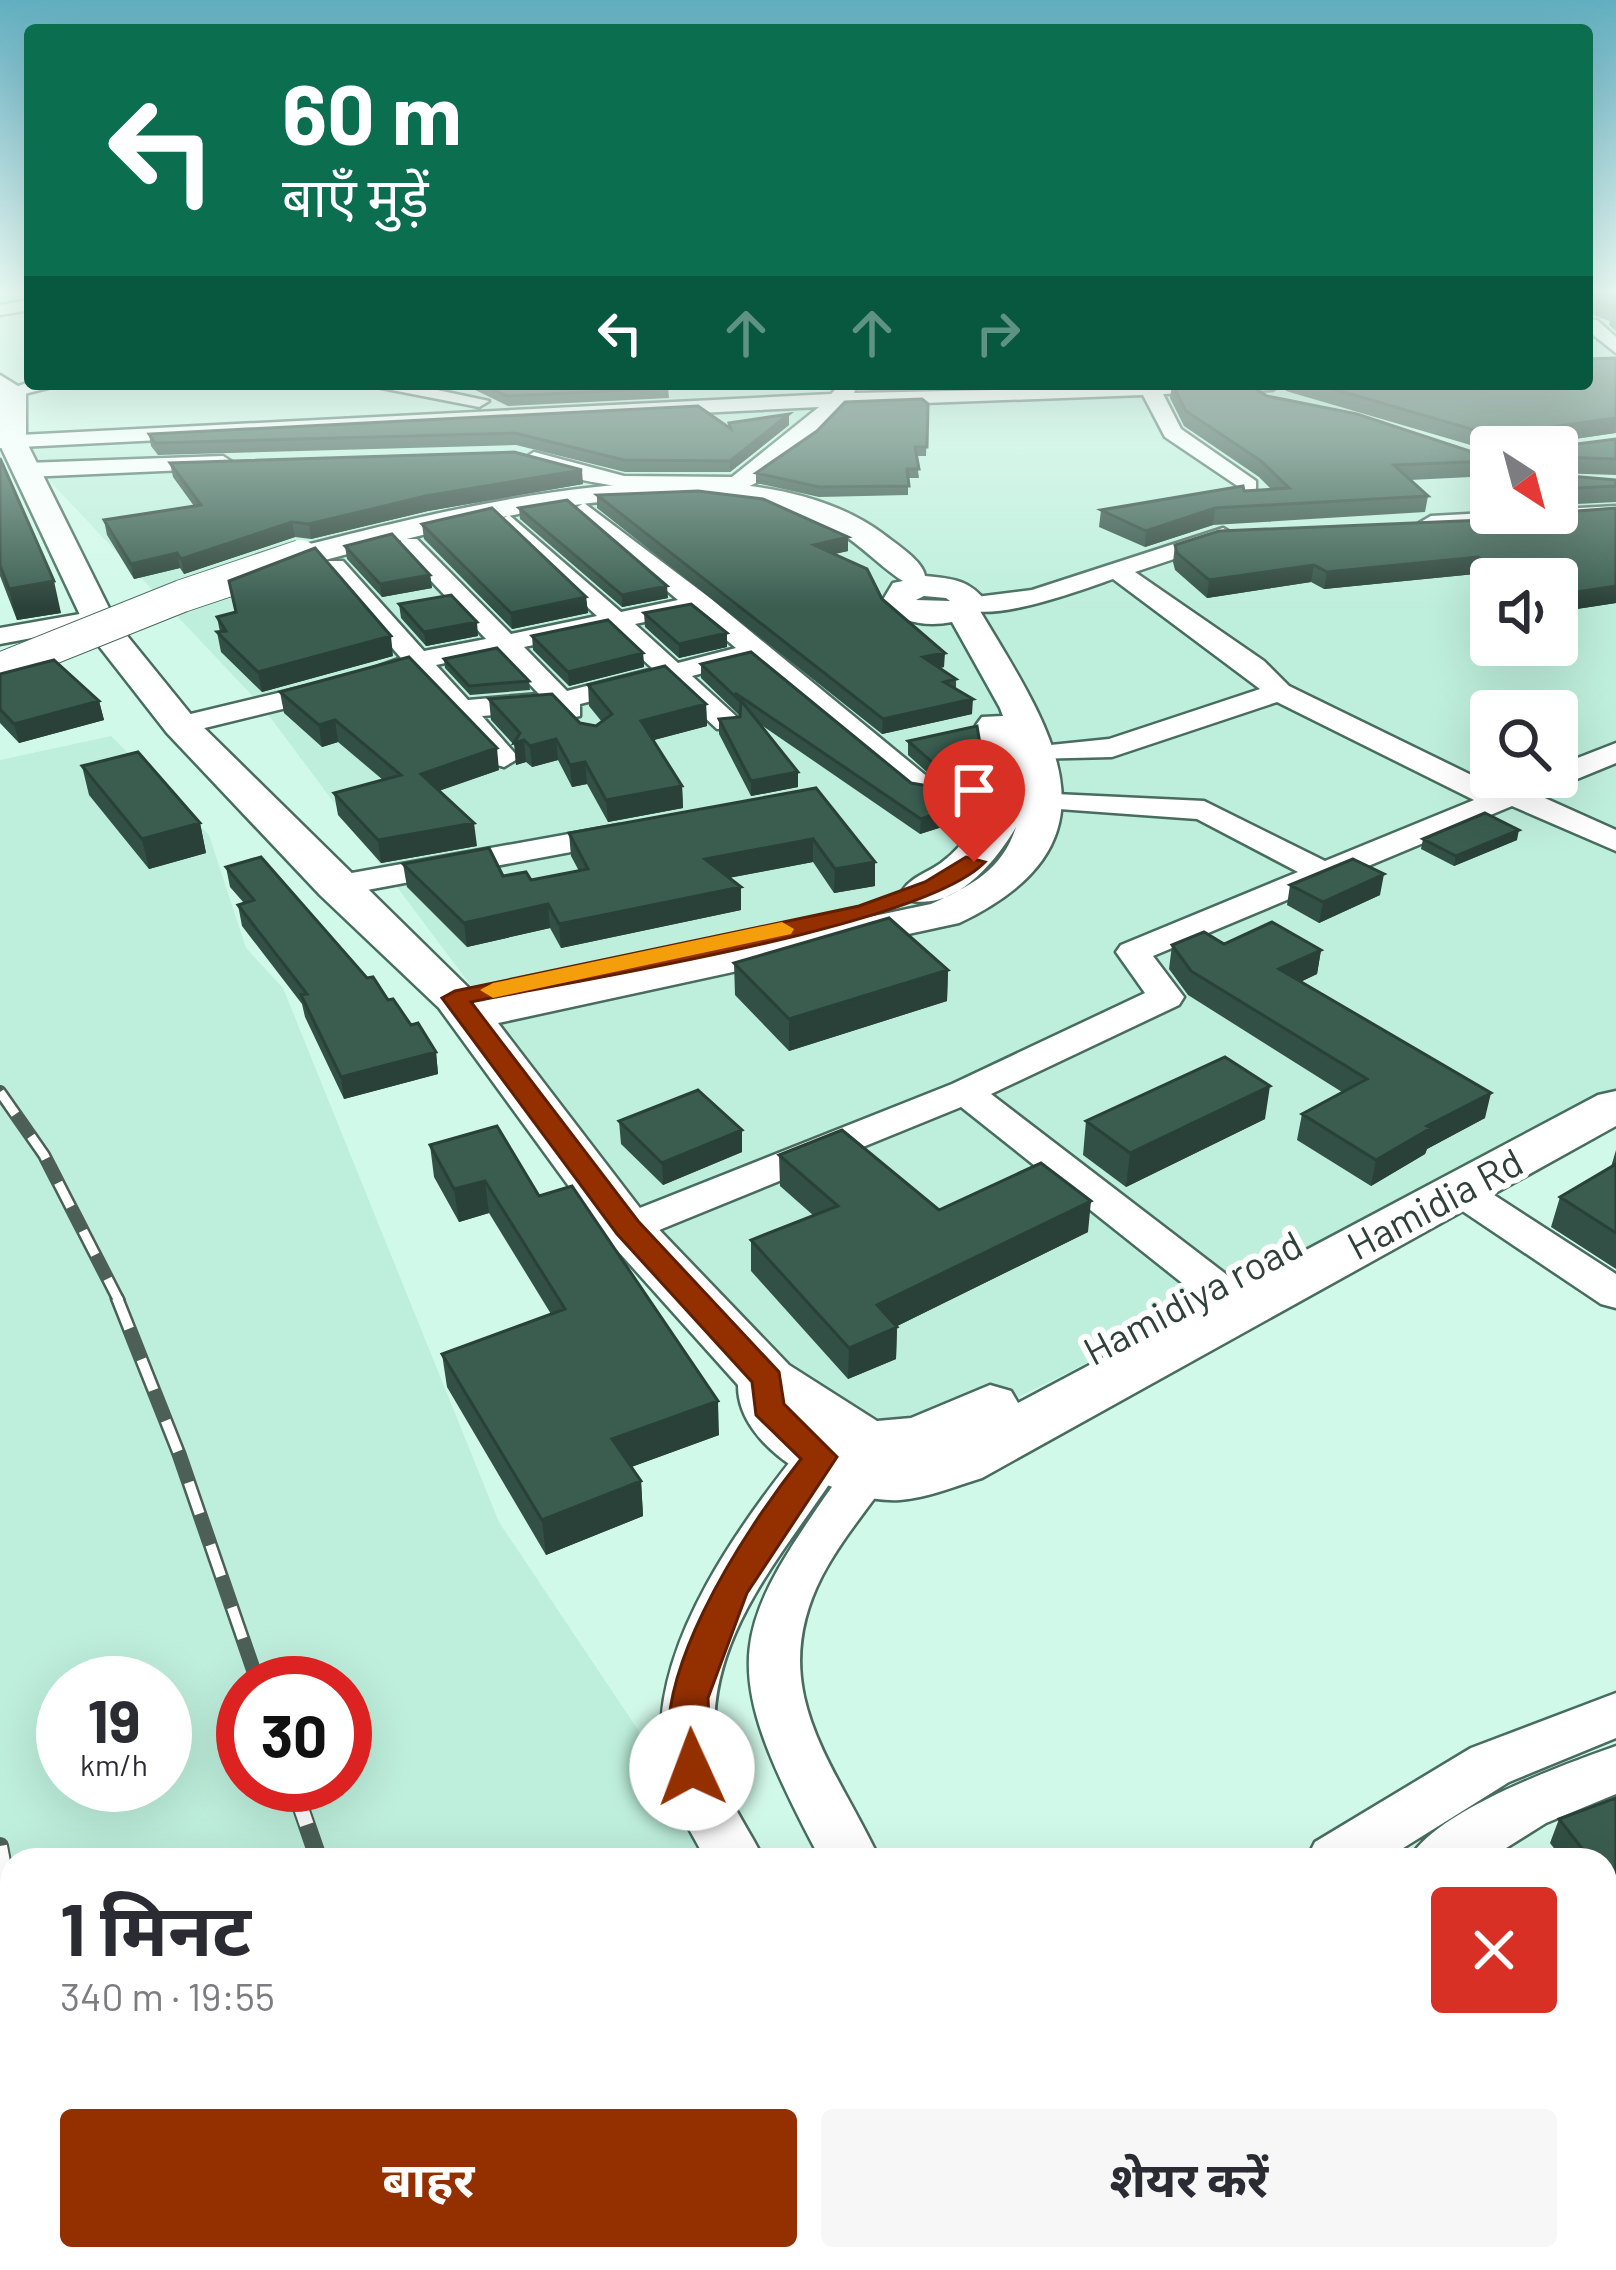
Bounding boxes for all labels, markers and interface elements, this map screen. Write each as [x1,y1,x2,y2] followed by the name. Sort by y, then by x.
[282,61,462,162] text: 60 m
[84,72,240,228] icon: left
[282,163,429,228] text: बाएँ मुड़ें
[587,300,653,366] icon: left
[713,300,779,366] icon: ahead
[839,300,905,366] icon: ahead
[965,300,1031,366] icon: right
[1470,426,1578,534] north arrow
[1470,426,1578,798] map controls
[1470,558,1578,666] button: sound
[1470,690,1578,798] button: search
[923,739,1025,862] pin
[941,757,1007,823] icon: arrive
[1339,1137,1530,1268] street label: Hamidia Rd
[1075,1219,1310,1374] street label: Hamidiya road
[216,1656,372,1812] speed limit sign: 30
[87,1683,141,1755] text: 19
[629,1705,755,1831] position arrow
[80,1746,148,1782] text: km/h
[60,1884,251,1970] text: 1 मिनट
[1431,1887,1557,2013] button: close
[60,1972,275,2019] text: 340 m · 19:55
[60,2109,797,2247] button: बाहर
[821,2109,1557,2247] button: शेयर करें

